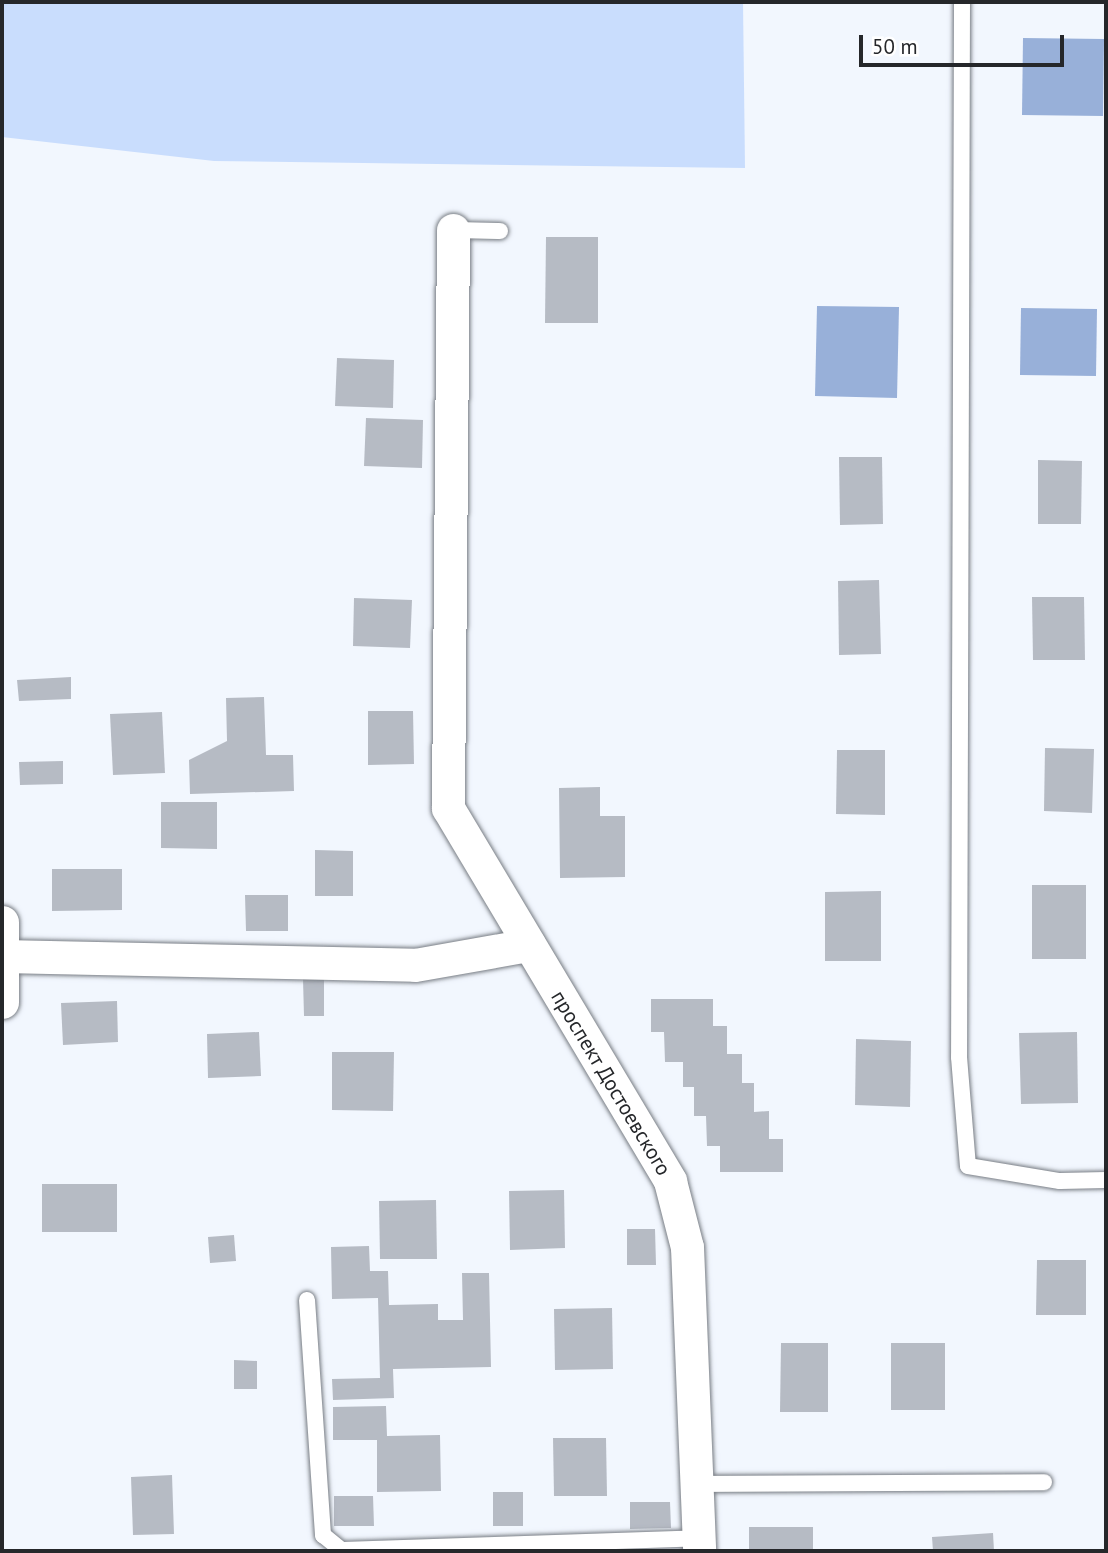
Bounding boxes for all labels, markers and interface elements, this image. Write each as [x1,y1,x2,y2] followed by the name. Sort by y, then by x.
[863,21,1068,65] scale bar
[872,33,918,60] text: 50 m
[545,985,677,1181] street label: проспект Достоевского

